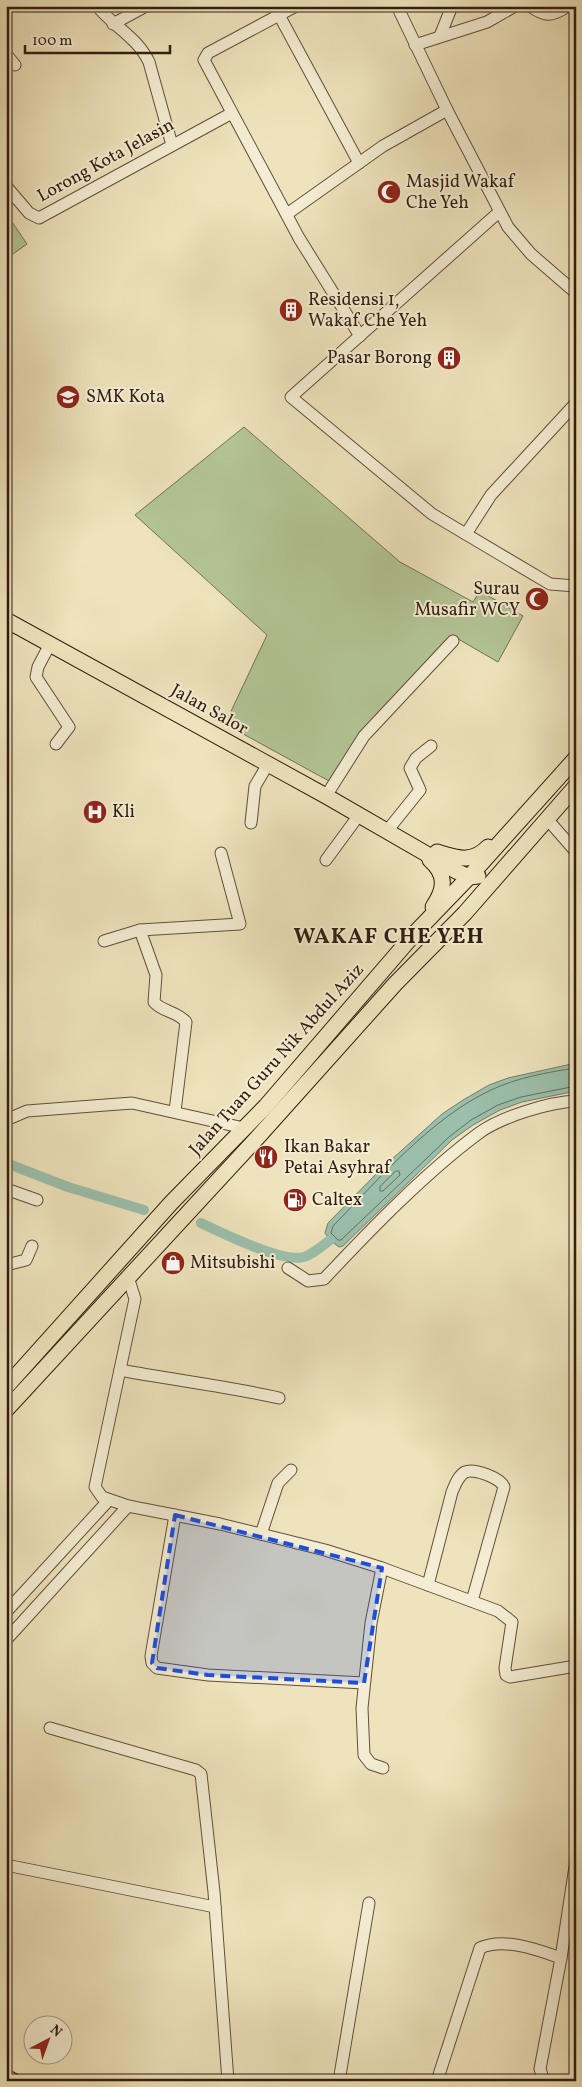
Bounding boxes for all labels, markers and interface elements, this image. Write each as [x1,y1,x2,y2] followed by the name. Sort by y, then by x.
[25,22,170,54] scale bar
[32,31,72,52] text: 100 m
[33,113,179,209] street label: Lorong Kota Jelasin
[406,170,516,216] place label: Masjid Wakaf Che Yeh
[376,179,402,205] mosque icon: Masjid Wakaf Che Yeh
[308,288,427,334] place label: Residensi 1, Wakaf Che Yeh
[278,297,304,323] building icon: Residensi 1, Wakaf Che Yeh
[436,345,462,371] building icon: Pasar Borong
[327,346,432,371] place label: Pasar Borong
[55,384,81,410] school or university icon: SMK Kota
[86,385,165,410] place label: SMK Kota
[414,577,520,623] place label: Surau Musafir WCY
[524,586,550,612] mosque icon: Surau Musafir WCY
[166,678,253,742] street label: Jalan Salor
[82,799,108,825] hospital icon: Kli
[112,800,135,825] place label: Kli
[293,922,485,953] district label: WAKAF CHE YEH
[184,958,370,1162] street label: Jalan Tuan Guru Nik Abdul Aziz
[284,1135,392,1181] place label: Ikan Bakar Petai Asyhraf
[253,1144,279,1170] restaurant icon: Ikan Bakar Petai Asyhraf
[282,1187,308,1213] fuel station icon: Caltex
[312,1188,362,1213] place label: Caltex
[160,1250,186,1276] shop icon: Mitsubishi
[190,1251,275,1276] place label: Mitsubishi
[22,2014,72,2064] north arrow
[45,2021,66,2042] text: N

